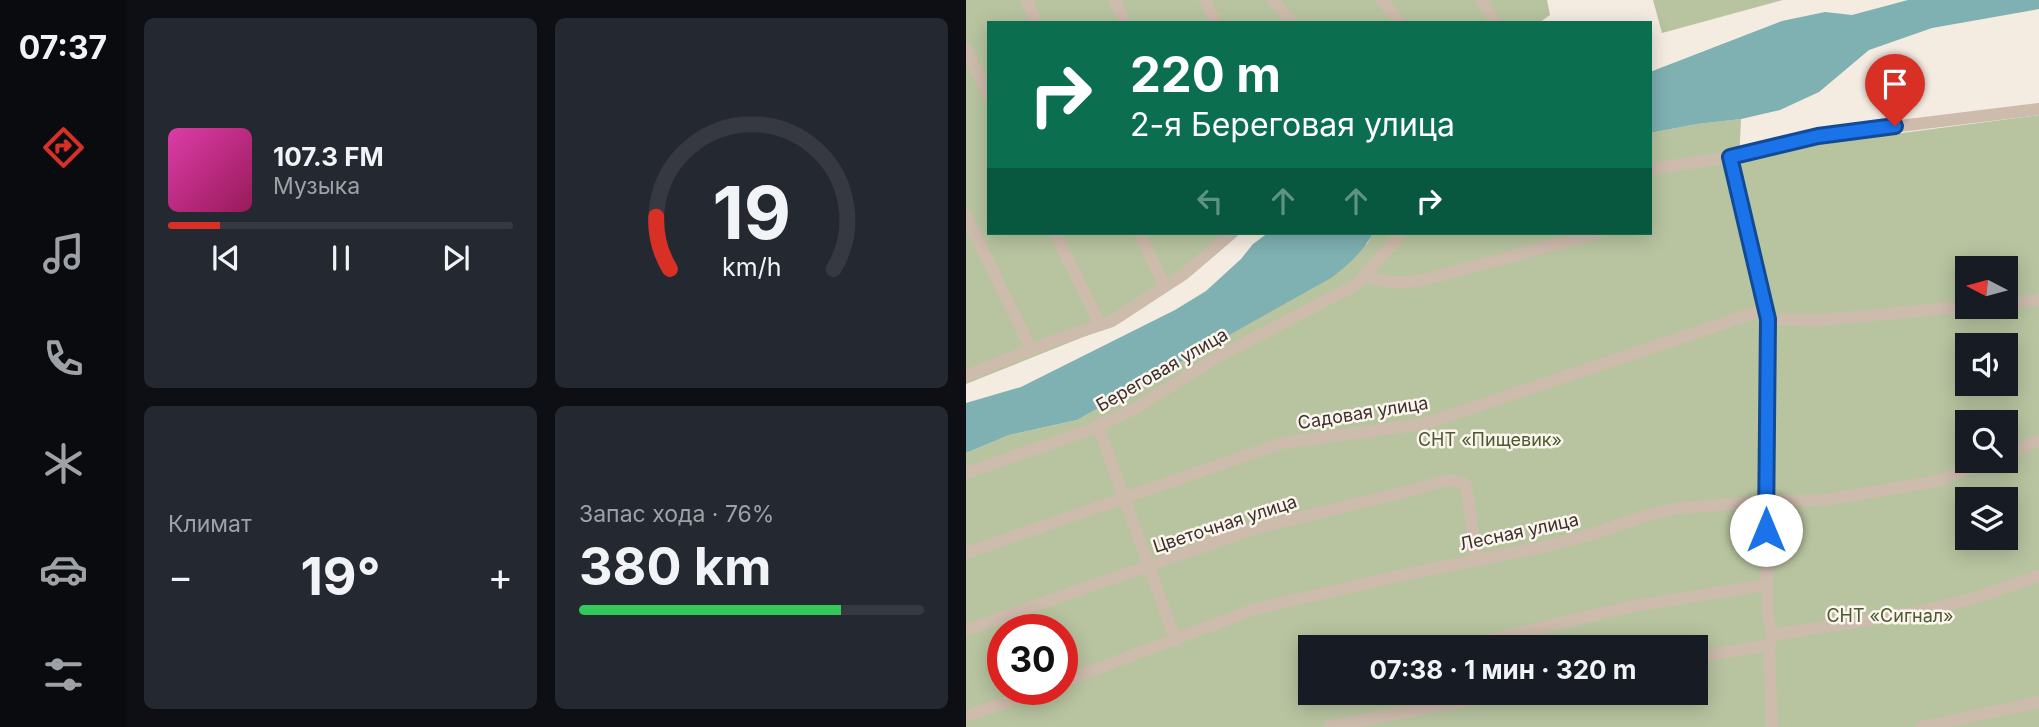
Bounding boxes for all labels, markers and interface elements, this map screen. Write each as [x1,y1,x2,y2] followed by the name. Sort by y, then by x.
[19,28,107,67] text: 07:37
[1130,45,1281,104] text: 220 m
[1015,49,1106,140] icon: right
[1865,54,1925,126] pin
[1876,65,1914,103] icon: arrive
[1130,105,1455,144] text: 2-я Береговая улица
[39,123,88,172] icon: directions
[273,141,384,172] text: 107.3 FM
[712,168,791,257] text: 19
[273,172,360,200] text: Музыка
[1191,182,1229,220] icon: left
[1264,182,1302,220] icon: ahead
[1337,182,1375,220] icon: ahead
[1410,182,1448,220] icon: right
[39,229,88,278] icon: music
[207,239,245,277] icon: previous
[322,239,360,277] icon: pause
[437,239,475,277] icon: next
[722,252,781,282] text: km/h
[1955,256,2018,318] north arrow
[1955,256,2018,550] map controls
[1092,323,1231,416] street label: Береговая улица
[1955,333,2018,396] button: sound
[39,334,88,383] icon: phone
[1296,392,1430,433] street label: Садовая улица
[1955,410,2018,473] button: search
[1418,429,1562,450] park label: СНТ «Пищевик»
[39,439,88,488] icon: climate
[1955,487,2018,550] button: layers
[1150,490,1299,557] street label: Цветочная улица
[1729,493,1803,567] position arrow
[579,500,774,528] text: Запас хода · 76%
[1457,509,1580,554] street label: Лесная улица
[168,510,252,538] text: Климат
[579,535,771,598] text: 380 km
[39,545,88,594] icon: car
[300,545,381,608] text: 19°
[168,553,193,599] text: −
[488,553,513,599] text: +
[1826,605,1954,626] park label: СНТ «Сигнал»
[987,614,1078,705] speed limit sign: 30
[39,650,88,699] icon: filters
[1369,654,1637,685] text: 07:38 · 1 мин · 320 m

